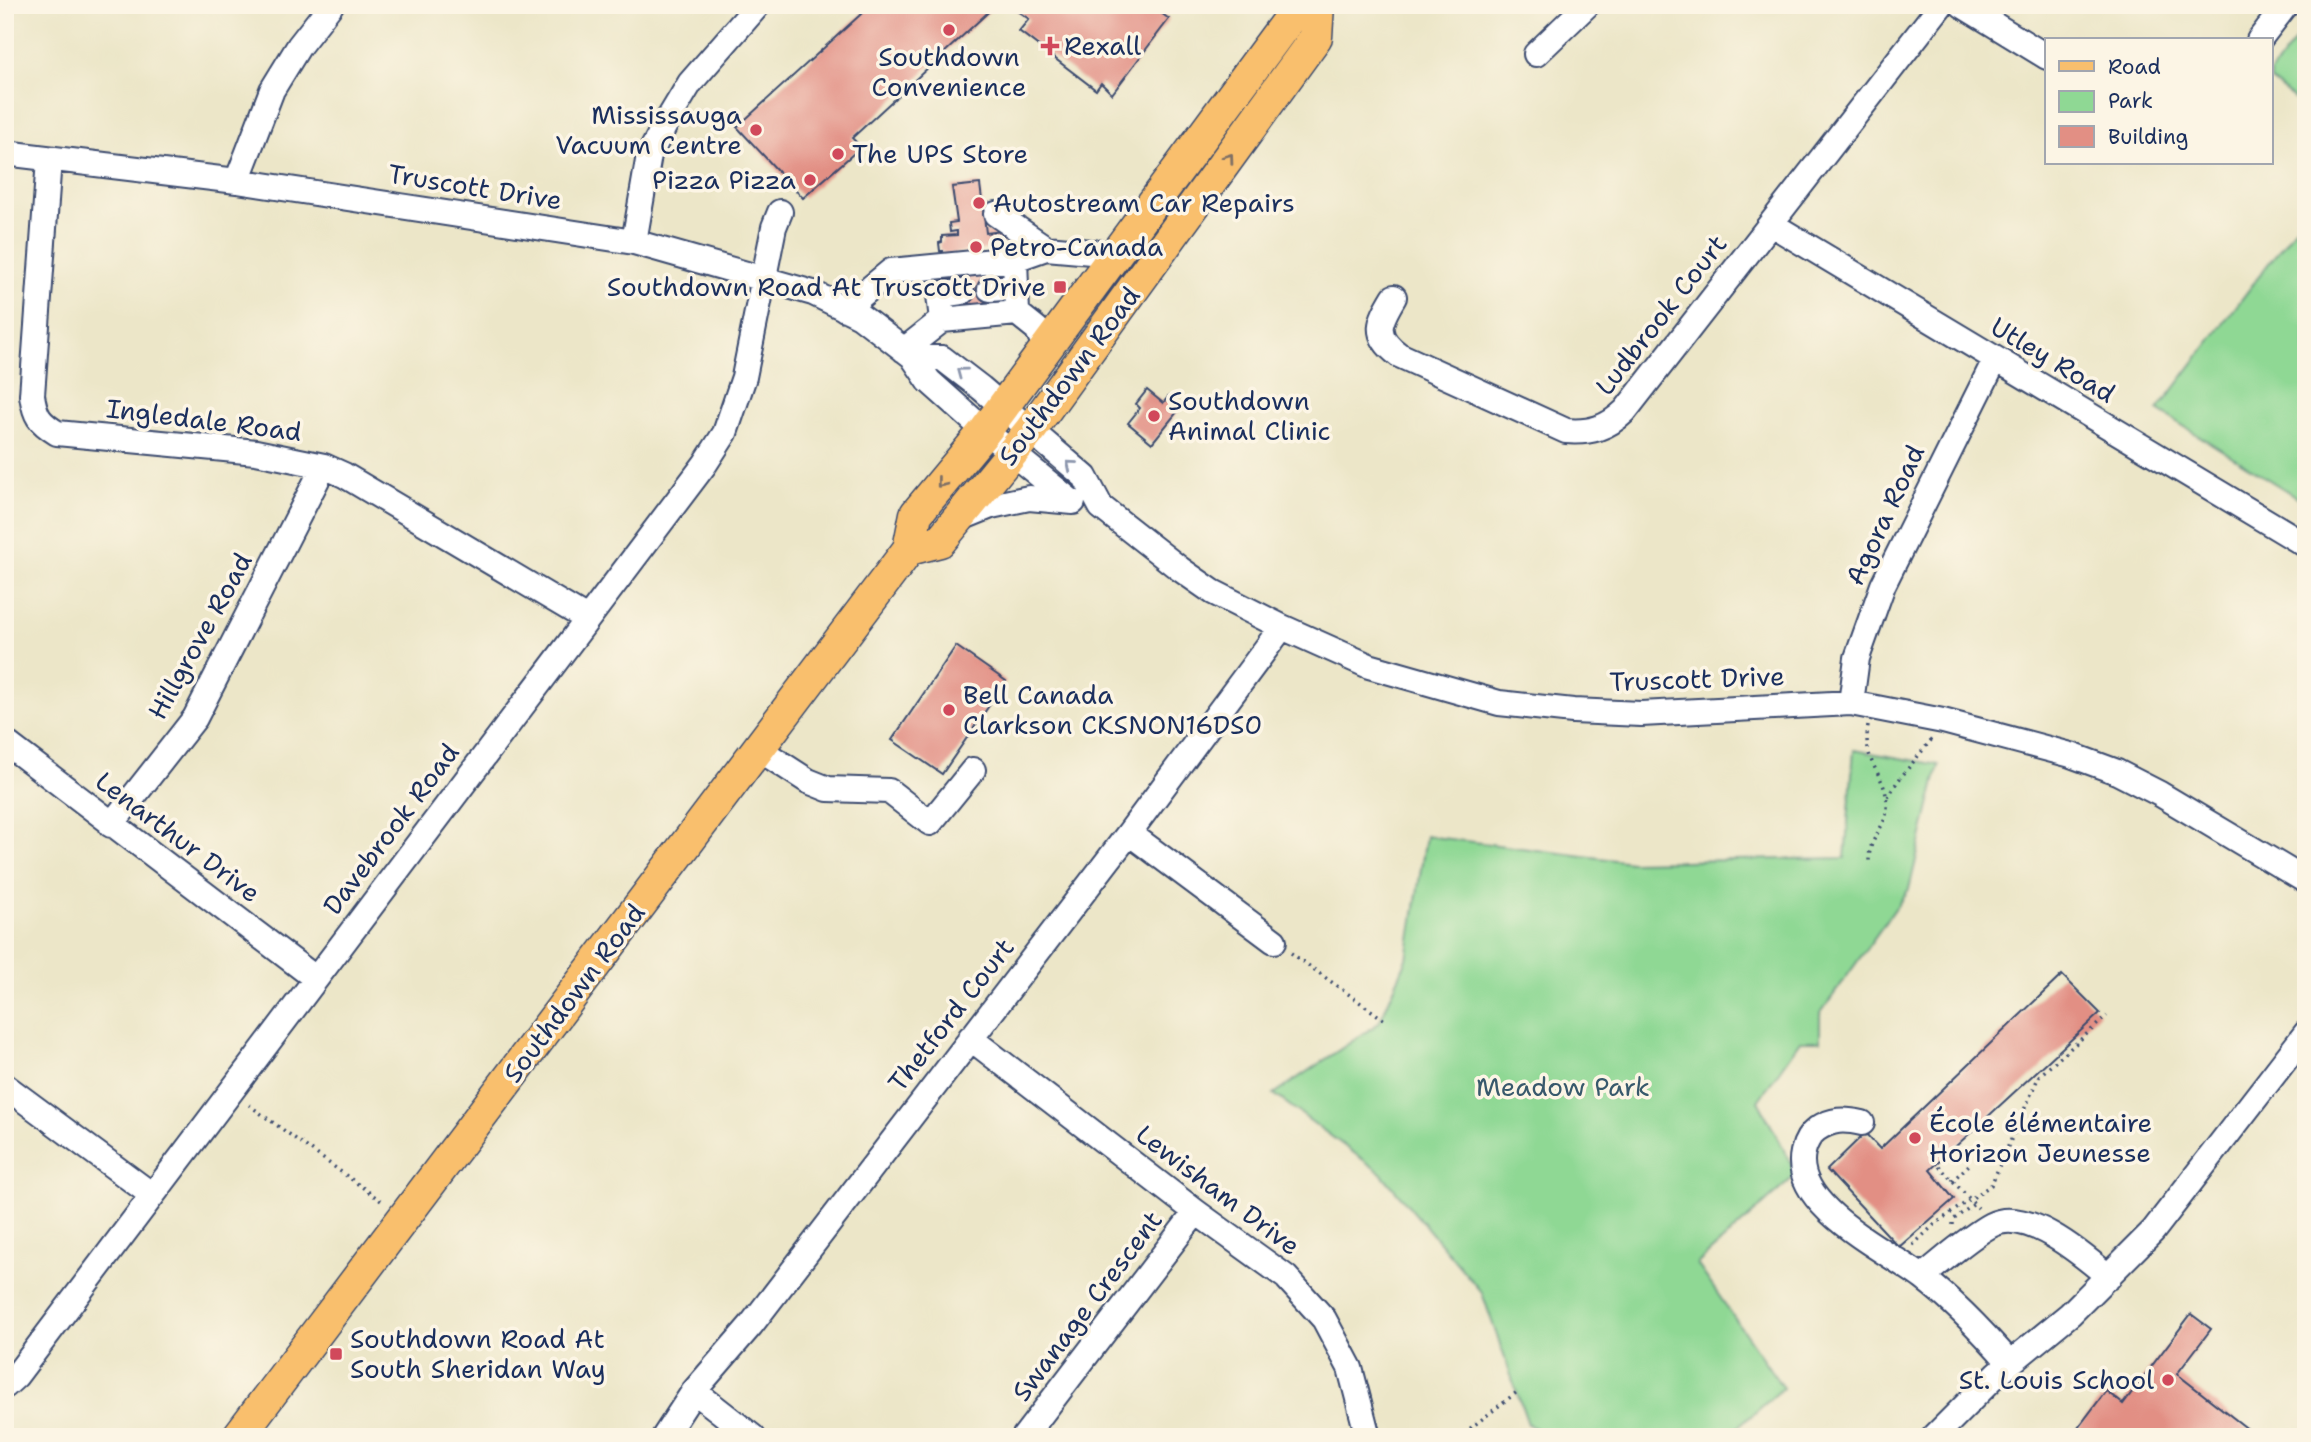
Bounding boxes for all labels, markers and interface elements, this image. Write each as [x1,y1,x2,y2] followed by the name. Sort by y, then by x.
[941,22,957,38] marker: Southdown Convenience
[1064,28,1141,63] place label: Rexall
[1042,38,1058,54] marker: Rexall
[2045,38,2272,164] legend
[872,39,1026,104] place label: Southdown Convenience
[2108,53,2161,81] text: Road
[2108,87,2153,115] text: Park
[555,97,742,162] place label: Mississauga Vacuum Centre
[748,122,764,138] marker: Mississauga Vacuum Centre
[2108,123,2188,151] text: Building
[852,136,1028,171] place label: The UPS Store
[830,146,846,162] marker: The UPS Store
[1221,153,1233,165] one-way arrow
[386,155,564,218] street label: Truscott Drive
[652,162,796,197] place label: Pizza Pizza
[802,172,818,188] marker: Pizza Pizza
[993,185,1295,220] place label: Autostream Car Repairs
[971,195,987,211] marker: Autostream Car Repairs
[1587,227,1734,402] street label: Ludbrook Court
[990,229,1163,264] place label: Petro-Canada
[968,239,984,255] marker: Petro-Canada
[607,269,1046,304] place label: Southdown Road At Truscott Drive
[990,279,1147,472] street label: Southdown Road
[1052,279,1068,295] marker: Southdown Road At Truscott Drive
[1984,309,2122,411] street label: Utley Road
[956,368,968,381] one-way arrow
[1168,383,1331,448] place label: Southdown Animal Clinic
[104,390,304,449] street label: Ingledale Road
[1146,408,1162,424] marker: Southdown Animal Clinic
[1837,439,1932,591] street label: Agora Road
[1066,461,1079,473] one-way arrow
[937,476,950,488] one-way arrow
[139,546,260,725] street label: Hillgrove Road
[1609,658,1785,699] street label: Truscott Drive
[963,677,1262,742] place label: Bell Canada Clarkson CKSNON16DS0
[941,702,957,718] marker: Bell Canada Clarkson CKSNON16DS0
[315,736,467,922] street label: Davebrook Road
[89,763,268,910] street label: Lenarthur Drive
[495,896,652,1089] street label: Southdown Road
[880,931,1022,1099] street label: Thetford Court
[1476,1069,1650,1104] park label: Meadow Park
[1929,1105,2152,1170] place label: École élémentaire Horizon Jeunesse
[1129,1116,1307,1263] street label: Lewisham Drive
[1907,1130,1923,1146] marker: École élémentaire Horizon Jeunesse
[1004,1203,1170,1408] street label: Swanage Crescent
[350,1321,606,1386] place label: Southdown Road At South Sheridan Way
[328,1346,344,1362] marker: Southdown Road At South Sheridan Way
[1959,1362,2154,1397] place label: St. Louis School
[2160,1372,2176,1388] marker: St. Louis School

